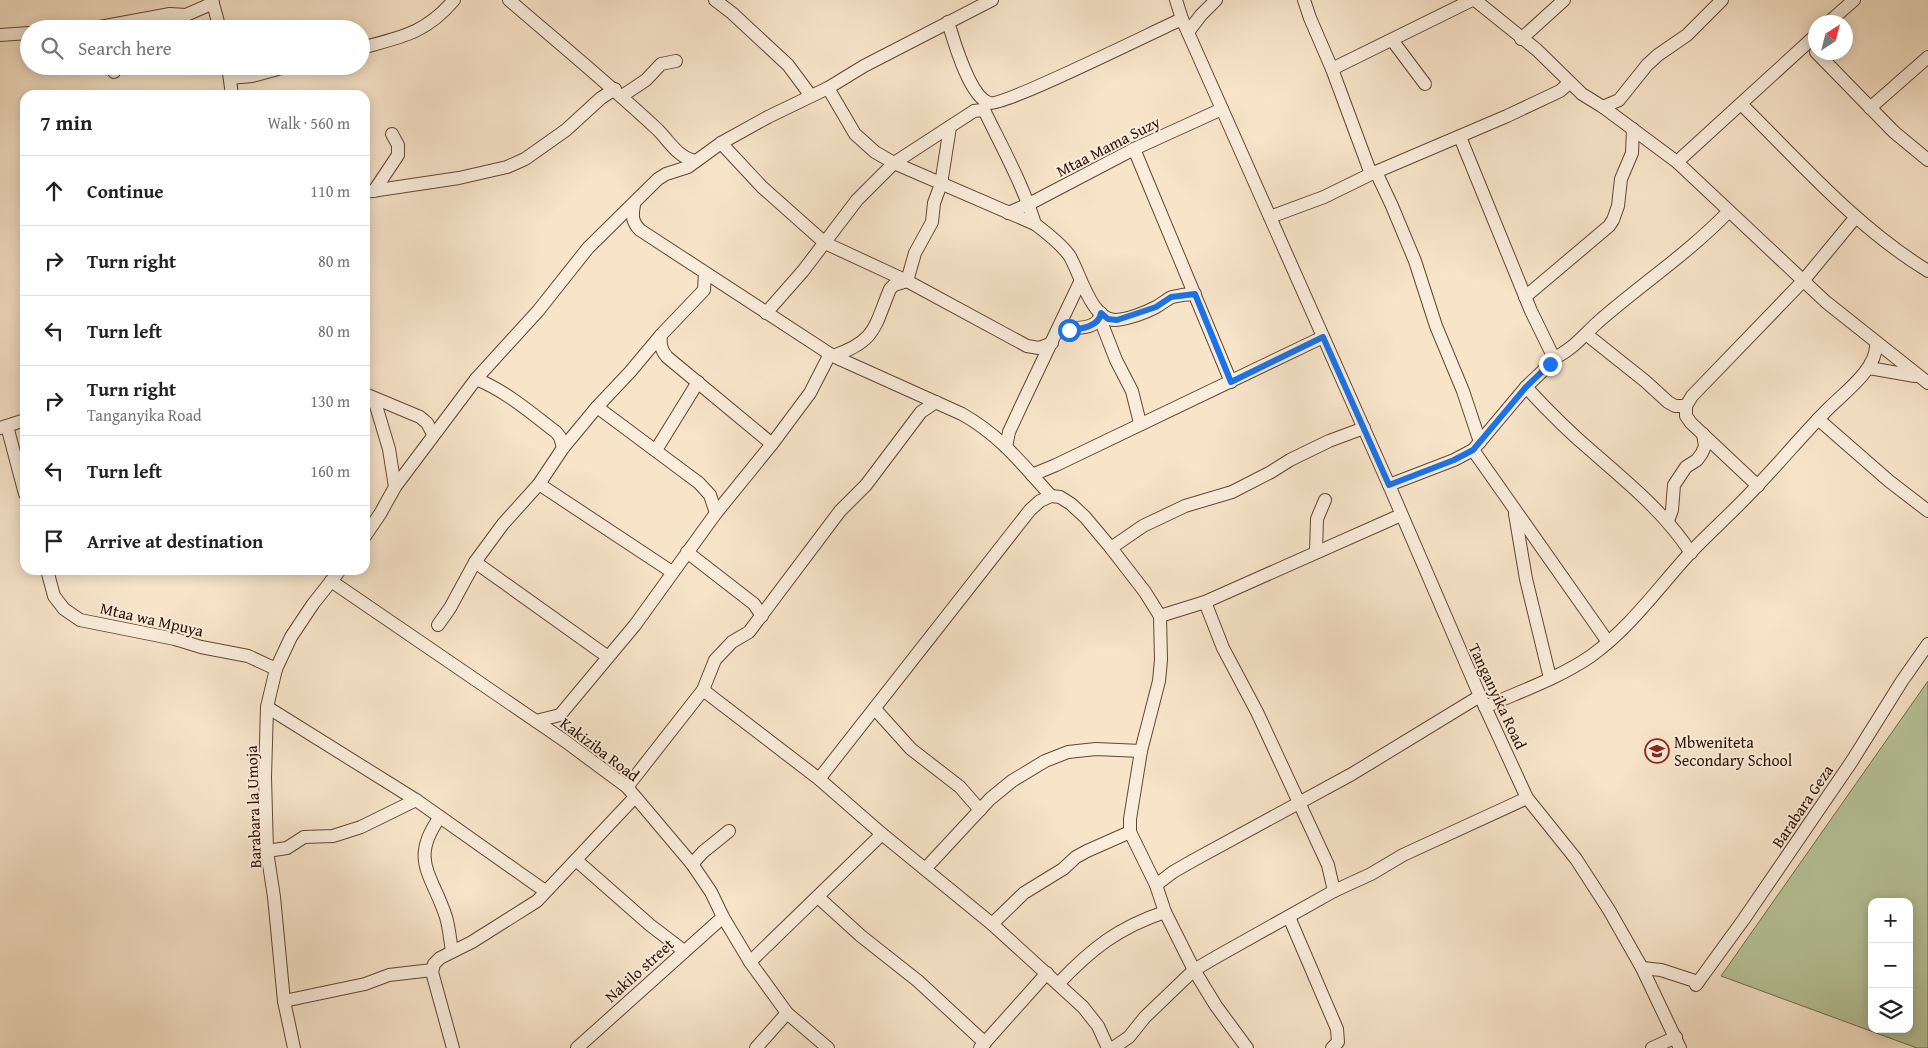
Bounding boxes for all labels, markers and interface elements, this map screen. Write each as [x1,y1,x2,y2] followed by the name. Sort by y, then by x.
[1808,15,1853,60] north arrow
[20,20,370,75] search box
[38,34,66,62] icon: search
[78,34,172,62] text: Search here
[40,107,92,138] text: 7 min
[1052,109,1164,182] street label: Mtaa Mama Suzy
[267,111,350,135] text: Walk · 560 m
[40,177,68,205] icon: ahead
[87,177,164,205] text: Continue
[310,179,350,203] text: 110 m
[40,247,68,275] icon: right
[87,247,176,275] text: Turn right
[318,249,350,273] text: 80 m
[40,317,68,345] icon: left
[87,317,162,345] text: Turn left
[318,319,350,343] text: 80 m
[1058,319,1081,342] route start
[1539,353,1562,376] route end
[87,375,176,403] text: Turn right
[40,387,68,415] icon: right
[310,389,350,413] text: 130 m
[87,403,202,427] text: Tanganyika Road
[40,457,68,485] icon: left
[87,457,162,485] text: Turn left
[310,459,350,483] text: 160 m
[40,527,68,555] icon: arrive
[87,527,263,555] text: Arrive at destination
[98,595,206,643] street label: Mtaa wa Mpuya
[1463,639,1533,753] street label: Tanganyika Road
[555,711,645,787] street label: Kakiziba Road
[1674,730,1793,772] place label: Mbweniteta Secondary School
[1644,738,1670,764] school or university icon: Mbweniteta Secondary School
[239,745,267,869] street label: Barabara la Umoja
[1765,759,1839,852] street label: Barabara Geza
[1868,898,1913,1033] map controls
[1868,898,1913,943] button: +
[599,932,679,1008] street label: Nakilo street
[1868,943,1913,988] button: −
[1868,988,1913,1033] button: layers

